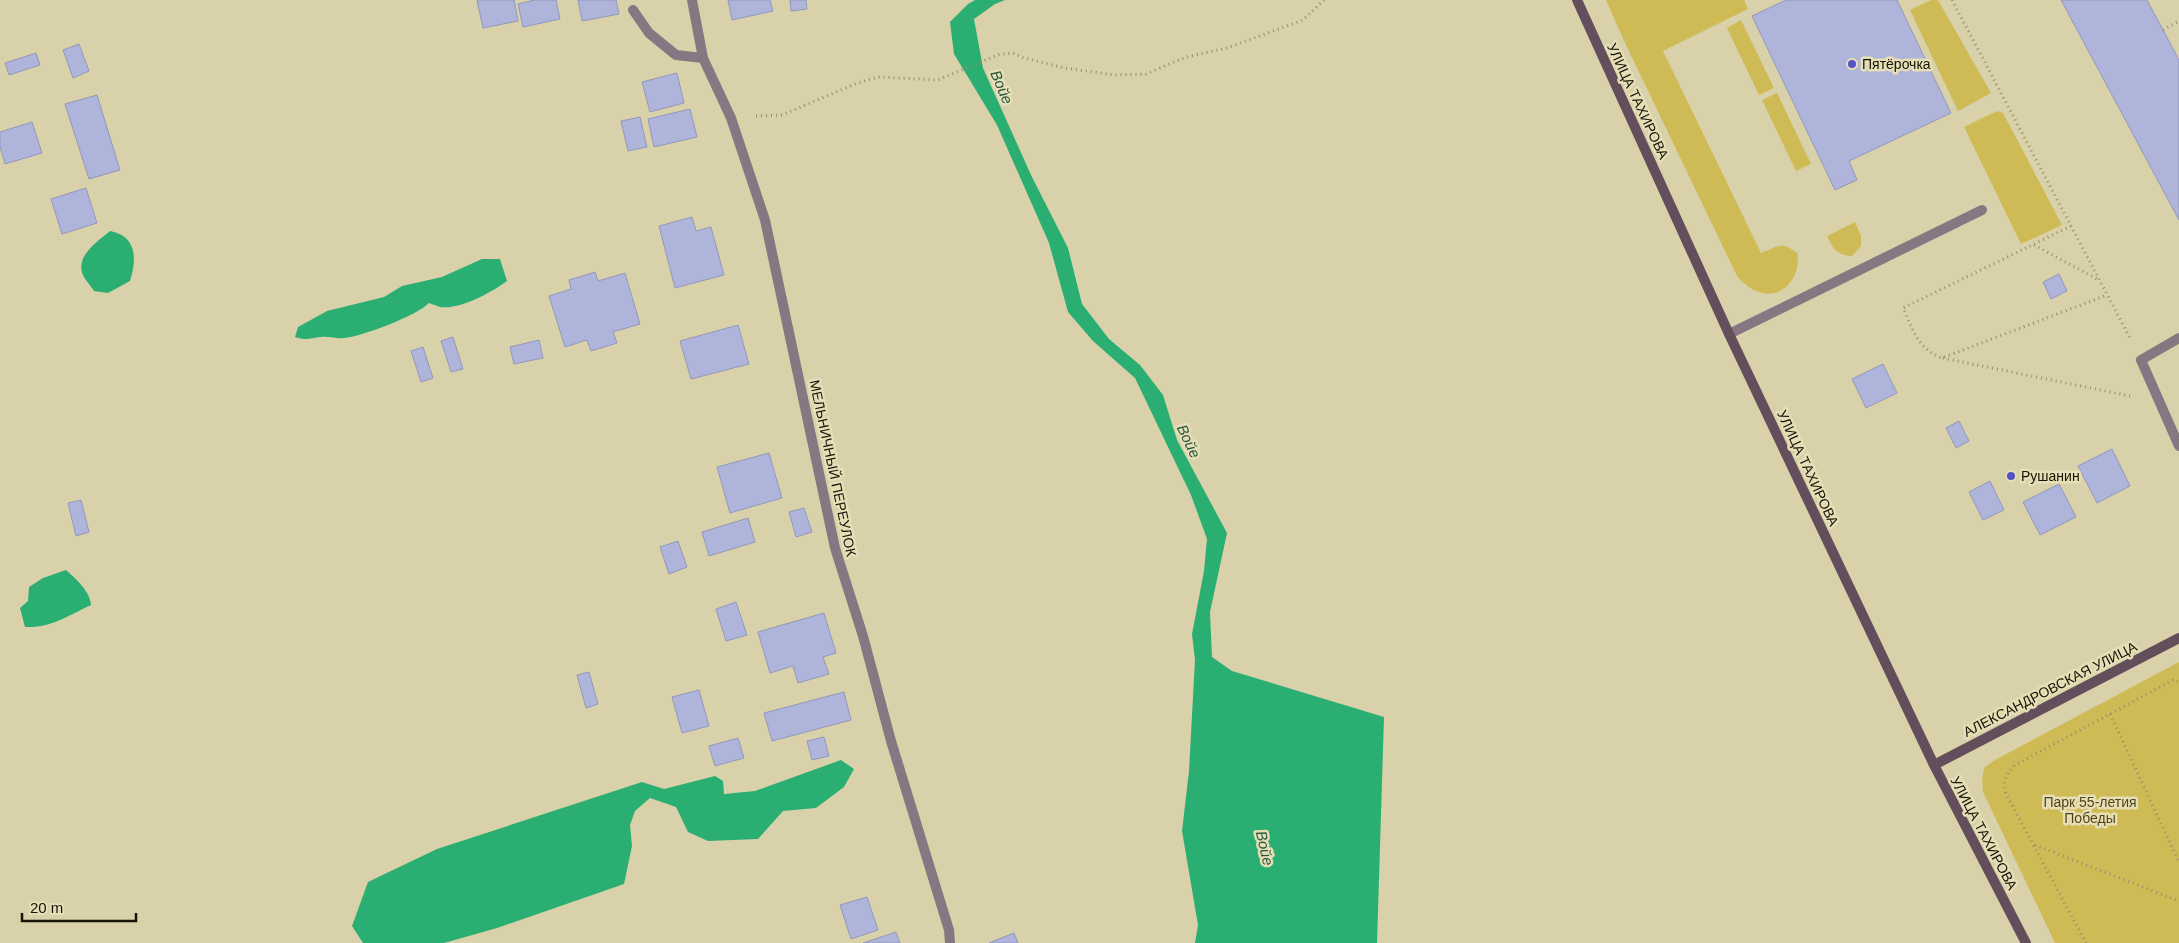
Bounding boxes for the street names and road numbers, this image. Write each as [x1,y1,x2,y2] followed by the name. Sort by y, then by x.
[1604,40,1672,162] street label: УЛИЦА ТАХИРОВА
[806,378,861,559] street label: МЕЛЬНИЧНЫЙ ПЕРЕУЛОК
[1774,407,1842,529] street label: УЛИЦА ТАХИРОВА
[1961,638,2140,740] street label: АЛЕКСАНДРОВСКАЯ УЛИЦА
[1947,774,2021,893] street label: УЛИЦА ТАХИРОВА

